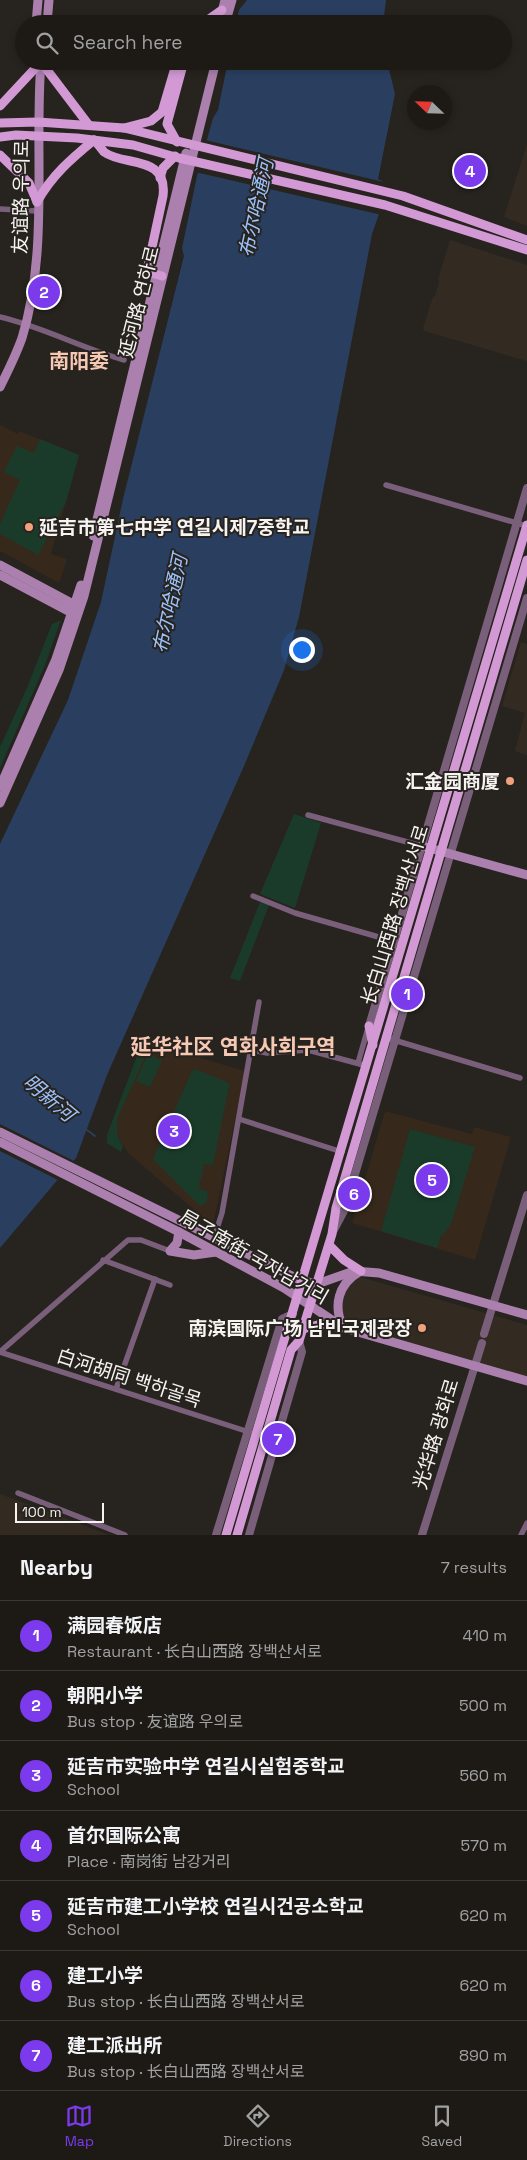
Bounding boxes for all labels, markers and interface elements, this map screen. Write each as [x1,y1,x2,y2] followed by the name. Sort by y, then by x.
[15,15,512,70] search box
[33,29,61,57] icon: search
[73,30,183,55] text: Search here
[407,85,452,130] north arrow
[8,140,34,254] street label: 友谊路 우의로
[233,152,280,260] water label: 布尔哈通河
[454,152,486,190] pin: 4
[113,244,165,360] street label: 延河路 연하로
[28,273,60,311] pin: 2
[49,348,109,374] district label: 南阳委
[39,515,310,540] place label: 延吉市第七中学 연길시제7중학교
[23,521,35,533] marker: 延吉市第七中学 연길시제7중학교
[147,548,194,656] water label: 布尔哈通河
[289,637,315,663] your location
[405,769,500,794] place label: 汇金园商厦
[504,775,516,787] marker: 汇金园商厦
[356,822,434,1008] street label: 长白山西路 장백산서로
[391,975,423,1013] pin: 1
[130,1033,336,1060] district label: 延华社区 연화사회구역
[18,1069,83,1130] water label: 明新河
[158,1112,190,1150] pin: 3
[416,1161,448,1199] pin: 5
[338,1175,370,1213] pin: 6
[175,1204,333,1310] street label: 局子南街 국자남거리
[188,1316,412,1341] place label: 南滨国际广场 남빈국제광장
[416,1322,428,1334] marker: 南滨国际广场 남빈국제광장
[53,1343,205,1413] street label: 白河胡同 백하골목
[407,1376,465,1492] street label: 光华路 광화로
[262,1420,294,1458] pin: 7
[15,1500,104,1523] scale bar
[22,1503,61,1521] text: 100 m
[20,1554,93,1581] text: Nearby
[441,1557,507,1578] text: 7 results
[67,1613,162,1638] text: 满园春饭店
[32,1625,40,1646] text: 1
[463,1625,507,1646] text: 410 m
[67,1641,322,1662] text: Restaurant · 长白山西路 장백산서로
[67,1683,143,1708] text: 朝阳小学
[31,1695,41,1716] text: 2
[459,1695,507,1716] text: 500 m
[67,1711,243,1732] text: Bus stop · 友谊路 우의로
[67,1754,345,1779] text: 延吉市实验中学 연길시실험중학교
[31,1765,41,1786] text: 3
[459,1765,507,1786] text: 560 m
[67,1779,120,1800] text: School
[67,1823,181,1848] text: 首尔国际公寓
[31,1835,41,1856] text: 4
[461,1835,507,1856] text: 570 m
[67,1851,231,1872] text: Place · 南岗街 남강거리
[67,1894,364,1919] text: 延吉市建工小学校 연길시건공소학교
[31,1905,41,1926] text: 5
[459,1905,507,1926] text: 620 m
[67,1919,120,1940] text: School
[67,1963,143,1988] text: 建工小学
[31,1975,41,1996] text: 6
[459,1975,507,1996] text: 620 m
[67,1991,304,2012] text: Bus stop · 长白山西路 장백산서로
[67,2033,162,2058] text: 建工派出所
[32,2045,40,2066] text: 7
[459,2045,507,2066] text: 890 m
[67,2061,304,2082] text: Bus stop · 长白山西路 장백산서로
[65,2102,94,2150] tab: Map
[223,2102,292,2150] tab: Directions
[421,2102,462,2150] tab: Saved

